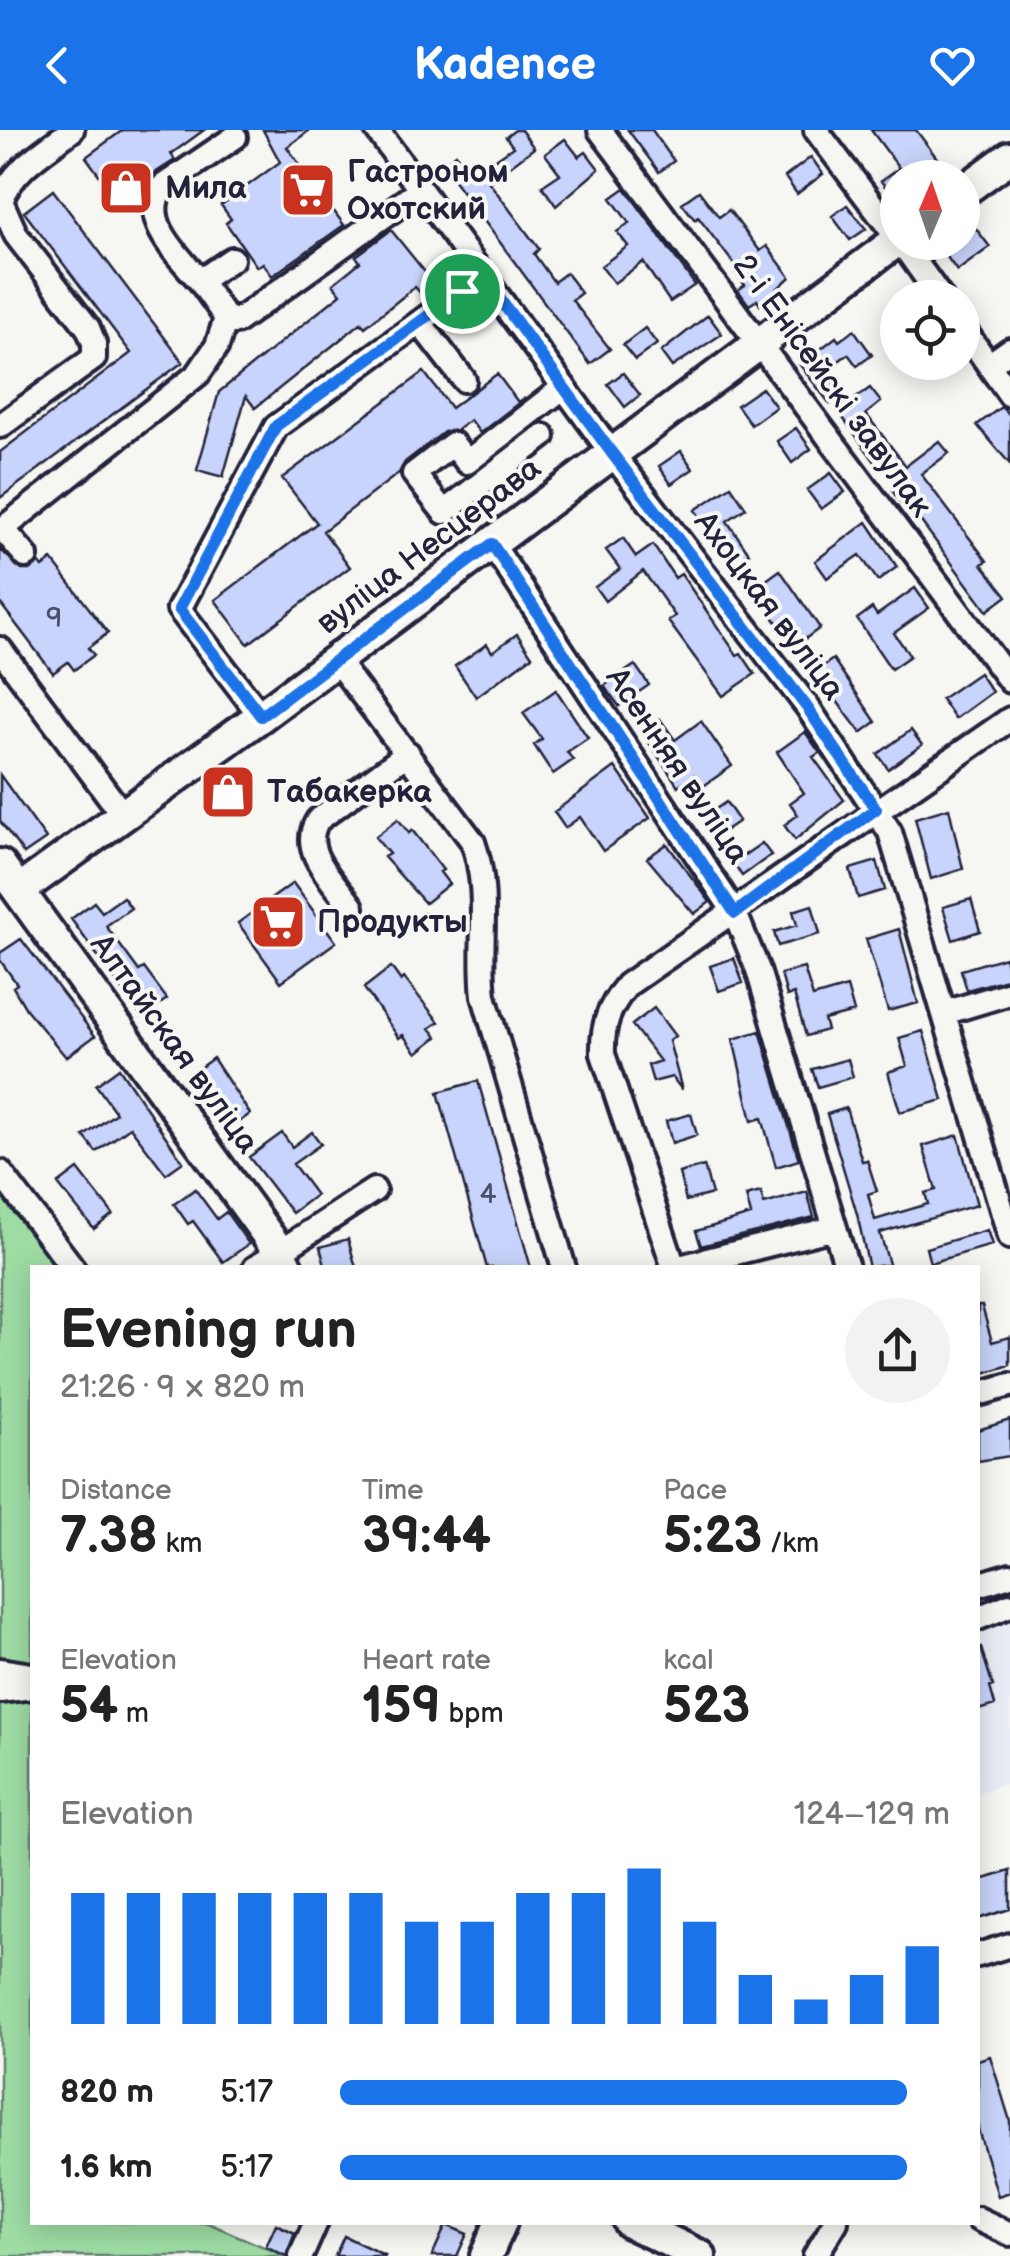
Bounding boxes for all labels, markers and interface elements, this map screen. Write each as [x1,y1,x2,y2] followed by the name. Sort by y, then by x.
[30,38,85,93] icon: back
[414,38,596,93] text: Kadence
[925,38,980,93] icon: heart
[347,153,509,229] place label: Гастроном Охотский
[96,158,156,218] shop icon: Мила
[278,160,338,220] supermarket icon: Гастроном Охотский
[880,160,980,260] north arrow
[880,160,980,380] map controls
[165,169,247,208] place label: Мила
[724,247,940,525] street label: 2-і Енісейскі завулак
[420,249,505,334] pin
[435,264,490,319] icon: arrive
[880,280,980,380] button: locate
[309,449,549,643] street label: вуліца Несцерава
[685,503,853,708] street label: Ахоцкая вуліца
[46,602,62,635] house number: 9
[596,660,757,872] street label: Асенняя вуліца
[198,762,258,822] shop icon: Табакерка
[267,773,432,812] place label: Табакерка
[248,892,308,952] supermarket icon: Продукты
[317,903,468,942] place label: Продукты
[81,926,267,1161] street label: Алтайская вуліца
[479,1178,497,1211] house number: 4
[60,1297,357,1364] text: Evening run
[845,1298,950,1403] button: share
[60,1368,305,1407] text: 21:26 · 9 × 820 m
[60,1474,172,1507] text: Distance
[362,1474,424,1507] text: Time
[663,1474,727,1507] text: Pace
[60,1507,158,1567] text: 7.38
[362,1507,491,1567] text: 39:44
[663,1507,762,1567] text: 5:23
[158,1527,202,1560] text: km
[762,1527,819,1560] text: /km
[60,1644,177,1677] text: Elevation
[362,1644,491,1677] text: Heart rate
[663,1644,714,1677] text: kcal
[60,1677,118,1737] text: 54
[362,1677,441,1737] text: 159
[663,1677,750,1737] text: 523
[118,1697,149,1730] text: m
[441,1697,504,1730] text: bpm
[60,1795,193,1834] text: Elevation
[794,1795,950,1834] text: 124–129 m
[60,2073,154,2112] text: 820 m
[220,2073,273,2112] text: 5:17
[60,2148,153,2187] text: 1.6 km
[220,2148,273,2187] text: 5:17

